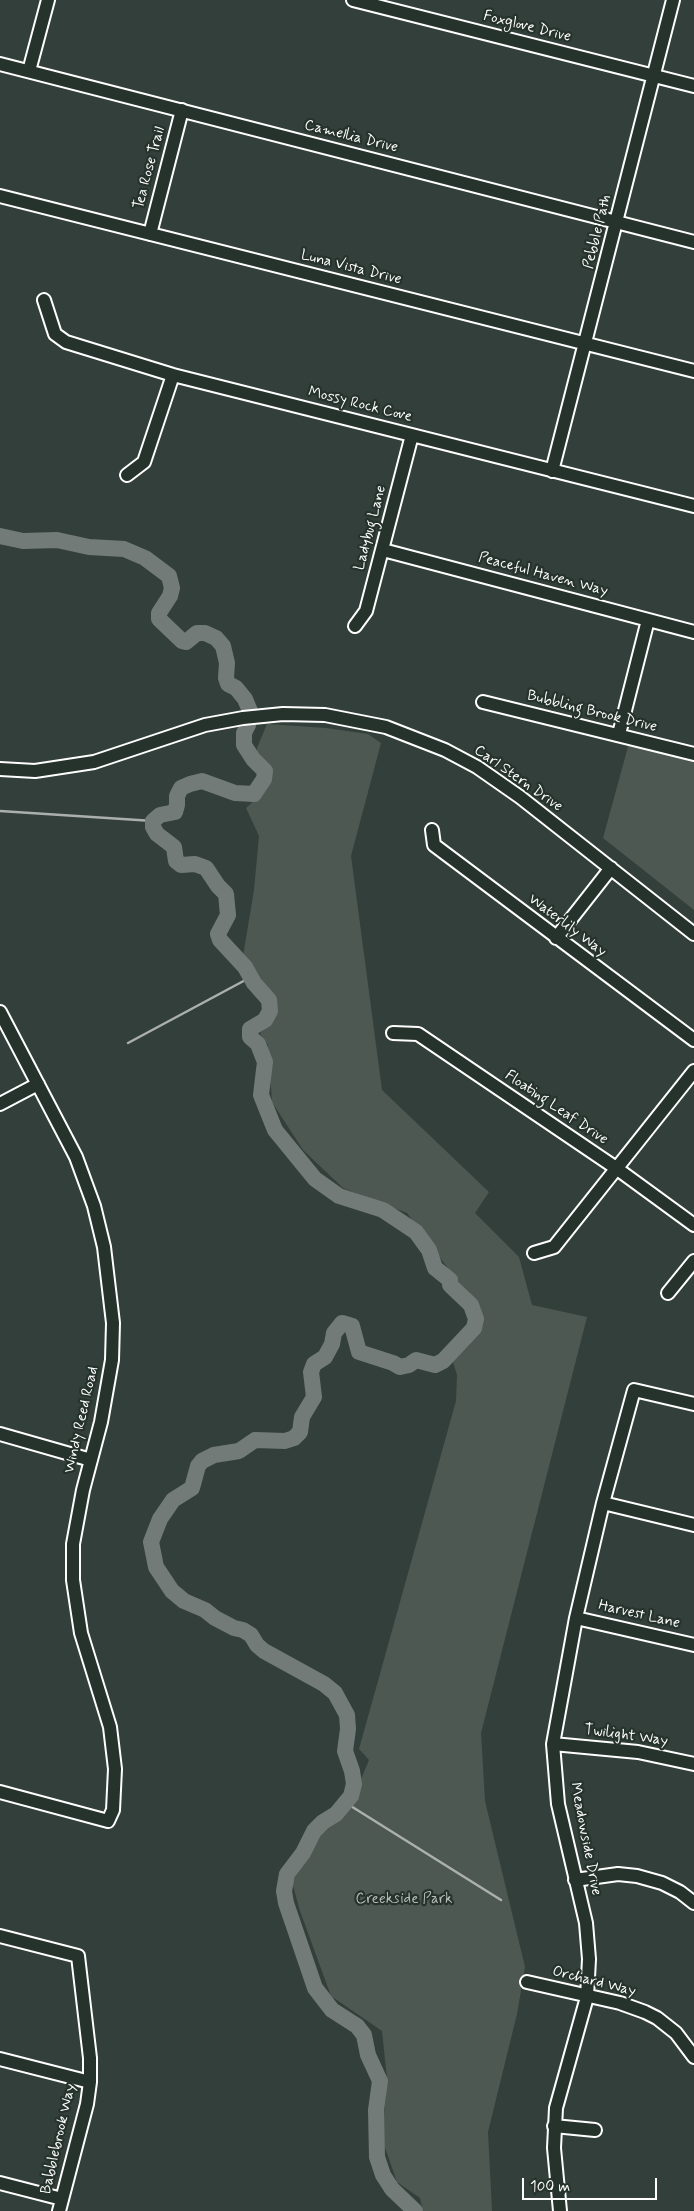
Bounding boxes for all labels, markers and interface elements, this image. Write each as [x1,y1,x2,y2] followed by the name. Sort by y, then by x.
[481,7,573,47] street label: Foxglove Drive
[302,117,400,157] street label: Camellia Drive
[130,125,170,211] street label: Tea Rose Trail
[580,193,616,271] street label: Pebble Path
[299,247,403,289] street label: Luna Vista Drive
[306,383,414,427] street label: Mossy Rock Cove
[351,484,391,572] street label: Ladybug Lane
[476,549,610,601] street label: Peaceful Haven Way
[525,687,659,737] street label: Bubbling Brook Drive
[470,742,566,816] street label: Carl Stern Drive
[524,891,610,961] street label: Waterlily Way
[501,1067,611,1149] street label: Floating Leaf Drive
[61,1365,103,1475] street label: Windy Reed Road
[596,1597,682,1633] street label: Harvest Lane
[583,1721,669,1751] street label: Twilight Way
[565,1781,605,1897] street label: Meadowside Drive
[356,1891,452,1909] park label: Creekside Park
[550,1963,638,2001] street label: Orchard Way
[38,2082,80,2196] street label: Babblebrook Way
[524,2168,659,2200] scale bar
[530,2177,570,2197] text: 100 m

